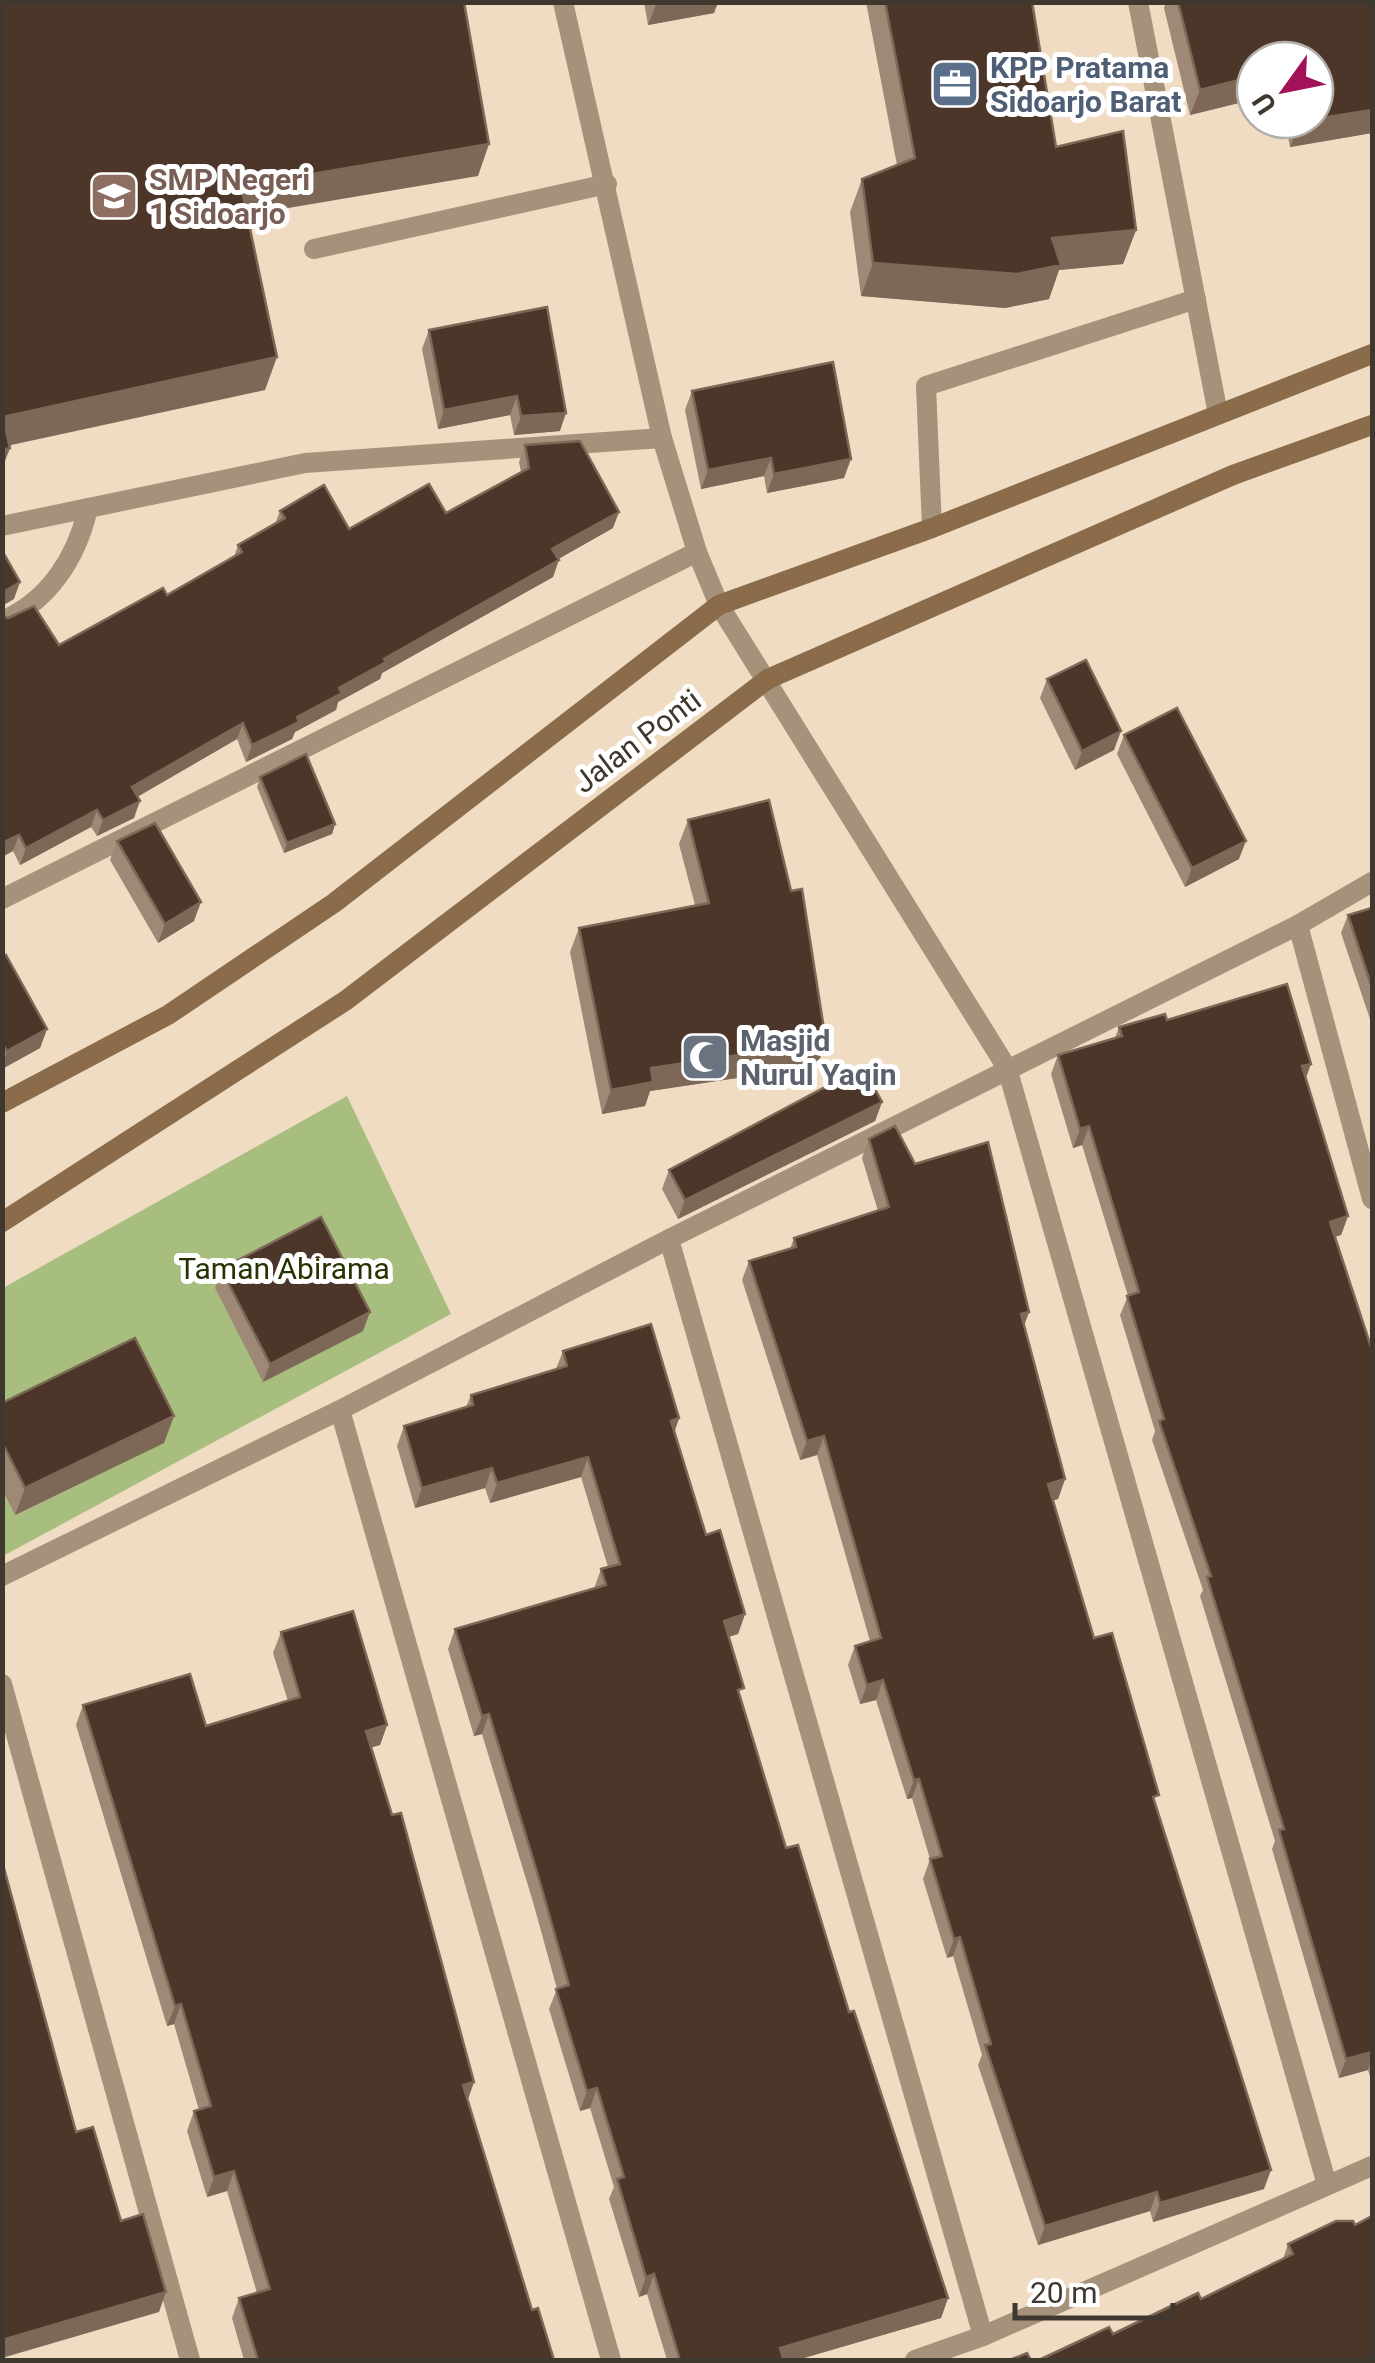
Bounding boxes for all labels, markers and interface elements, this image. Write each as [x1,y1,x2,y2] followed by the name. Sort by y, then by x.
[1235,40,1335,140] north arrow
[990,50,1181,119] place label: KPP Pratama Sidoarjo Barat
[929,58,981,110] office icon: KPP Pratama Sidoarjo Barat
[1246,87,1283,120] text: U
[149,162,310,231] place label: SMP Negeri 1 Sidoarjo
[88,170,140,222] school or university icon: SMP Negeri 1 Sidoarjo
[567,682,707,800] street label: Jalan Ponti
[740,1023,897,1092] place label: Masjid Nurul Yaqin
[679,1031,731,1083] mosque icon: Masjid Nurul Yaqin
[178,1251,390,1286] park label: Taman Abirama
[1015,2258,1172,2320] scale bar
[1030,2275,1097,2310] text: 20 m

